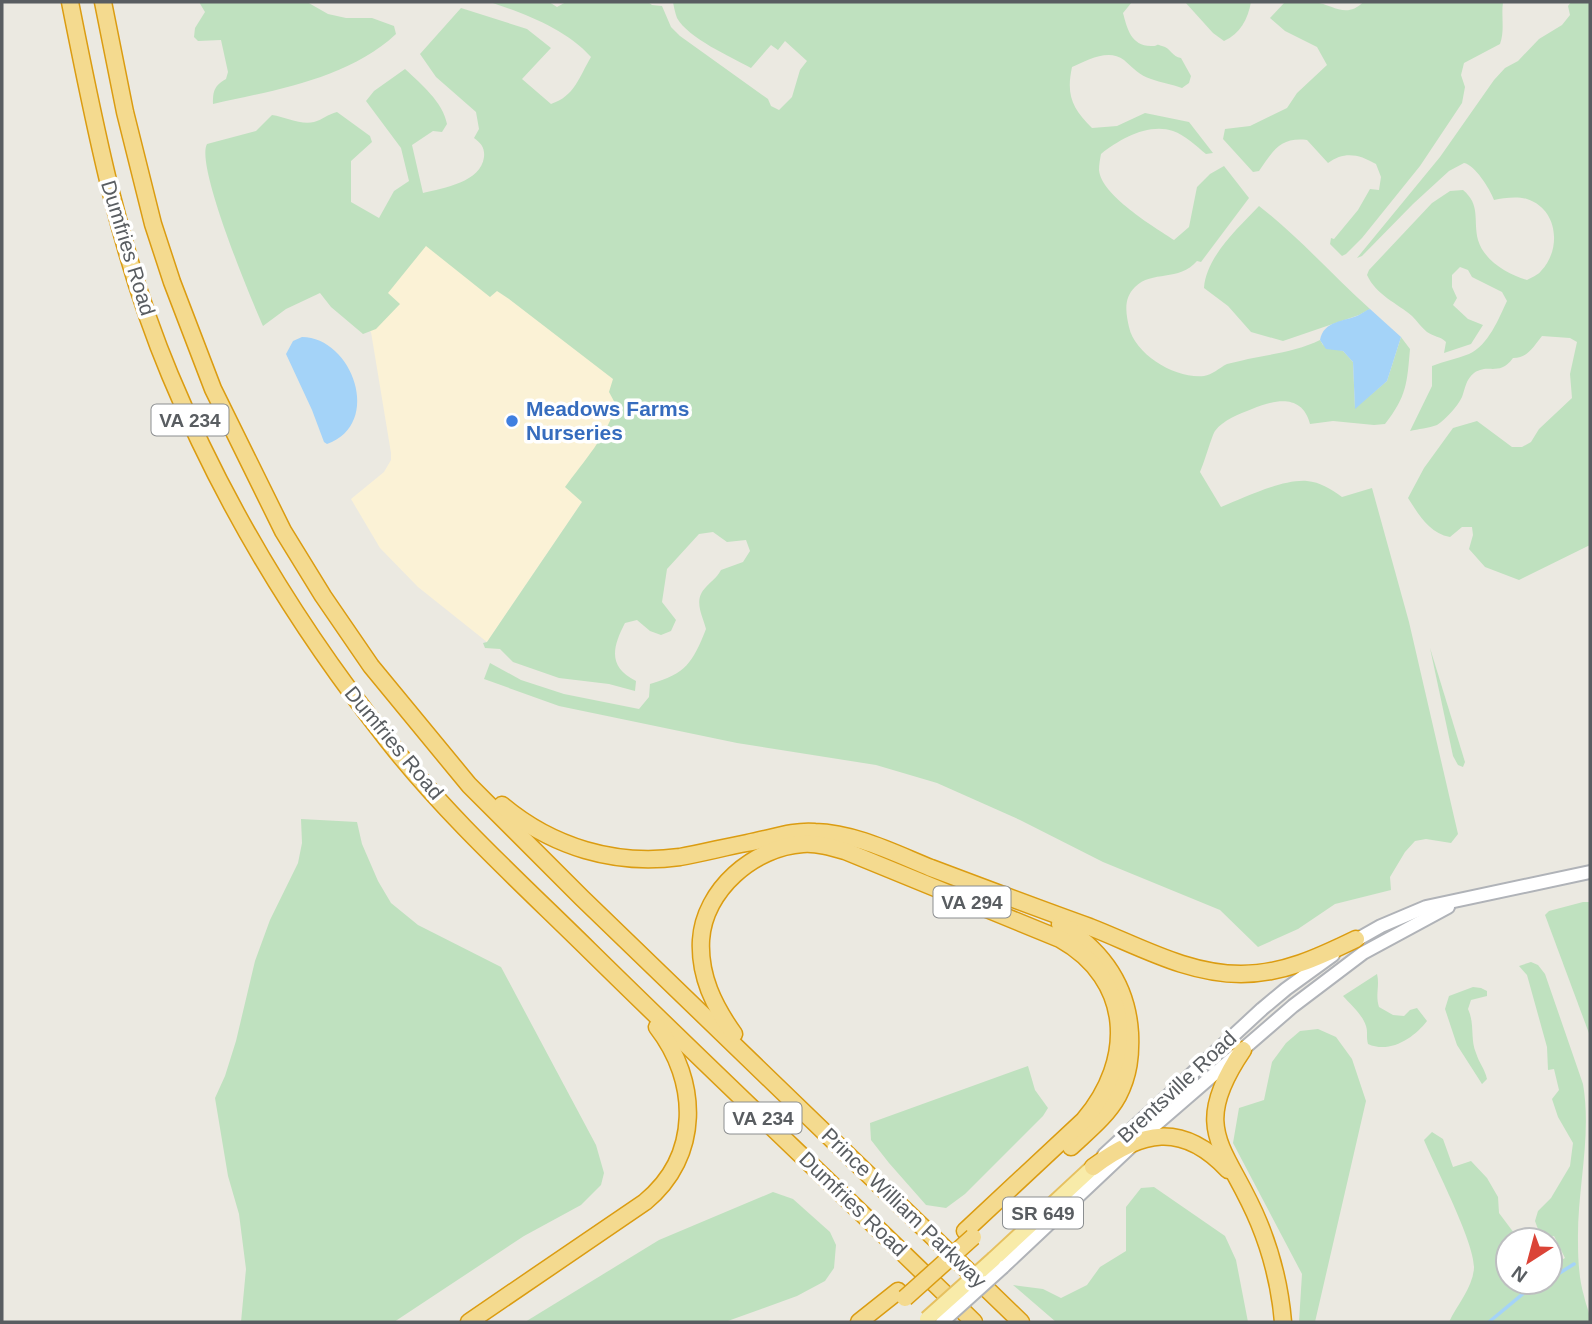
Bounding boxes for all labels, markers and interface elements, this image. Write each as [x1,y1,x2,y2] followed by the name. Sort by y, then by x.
[97,178,160,318] street label: Dumfries Road
[526,397,689,444] place label: Meadows Farms Nurseries
[152,404,228,436] road number: VA 234
[504,413,520,429] marker: Meadows Farms Nurseries
[341,682,448,804] street label: Dumfries Road
[934,887,1010,918] road number: VA 294
[1113,1026,1240,1147] street label: Brentsville Road
[724,1102,802,1134] road number: VA 234
[817,1123,992,1292] street label: Prince William Parkway
[795,1147,912,1261] street label: Dumfries Road
[1003,1198,1083,1228] road number: SR 649
[1494,1226,1564,1296] north arrow
[1508,1262,1531,1287] text: N

